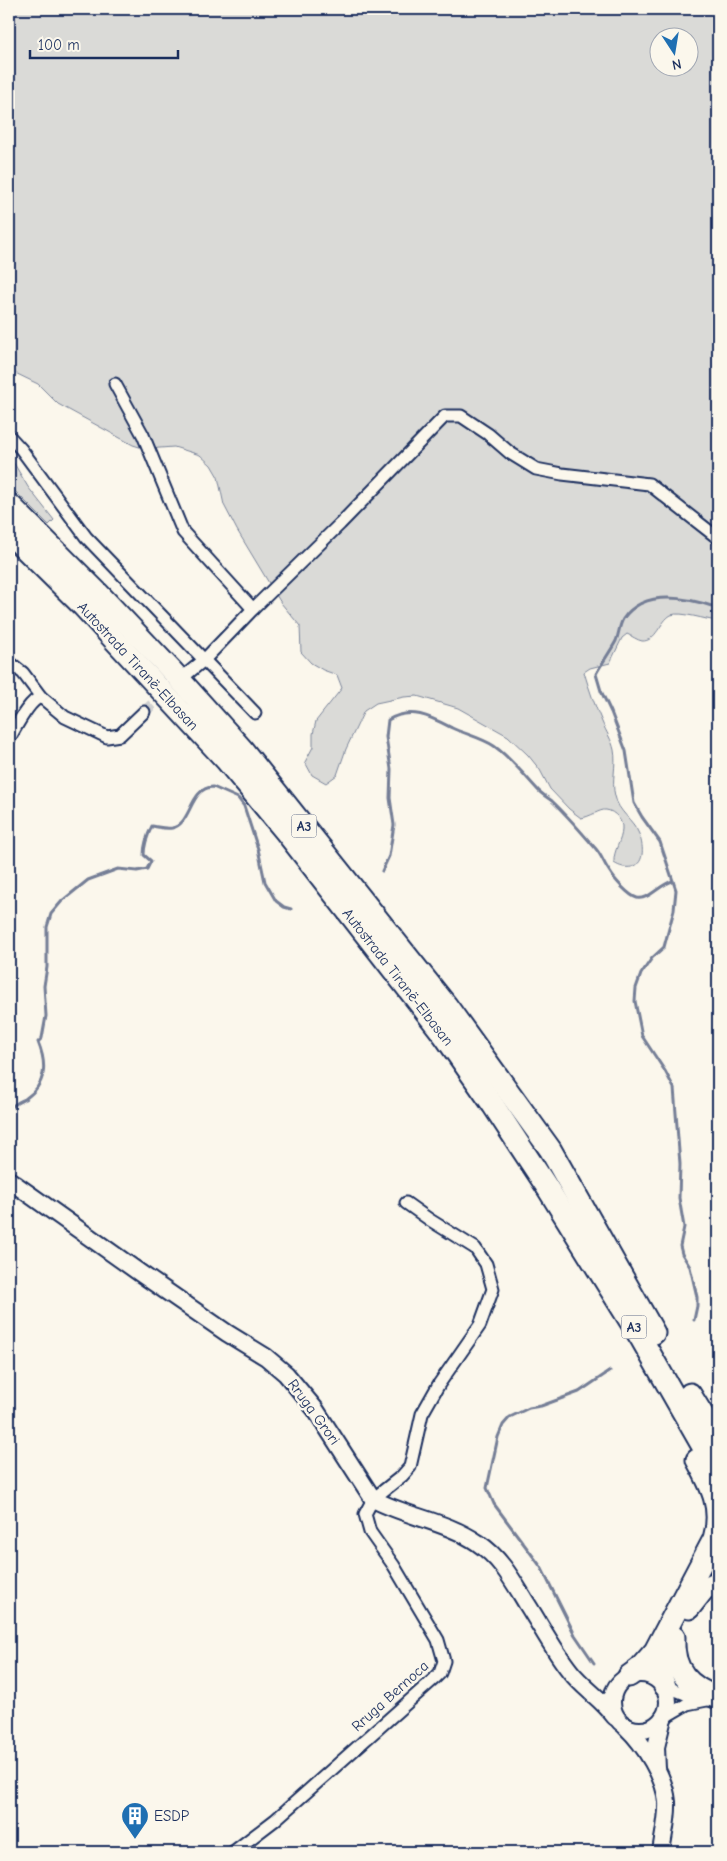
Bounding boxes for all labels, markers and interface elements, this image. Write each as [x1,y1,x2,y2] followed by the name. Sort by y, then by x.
[30,28,178,60] scale bar
[650,28,700,78] north arrow
[38,36,80,54] text: 100 m
[670,55,683,73] text: N
[74,598,202,734] street label: Autostrada Tiranë-Elbasan
[292,814,316,838] road number: A3
[339,905,457,1049] street label: Autostrada Tiranë-Elbasan
[622,1315,646,1338] road number: A3
[284,1376,344,1448] street label: Rruga Grori
[348,1657,432,1735] street label: Rruga Bernoca
[120,1801,150,1840] building icon: ESDP
[154,1807,190,1825] place label: ESDP

